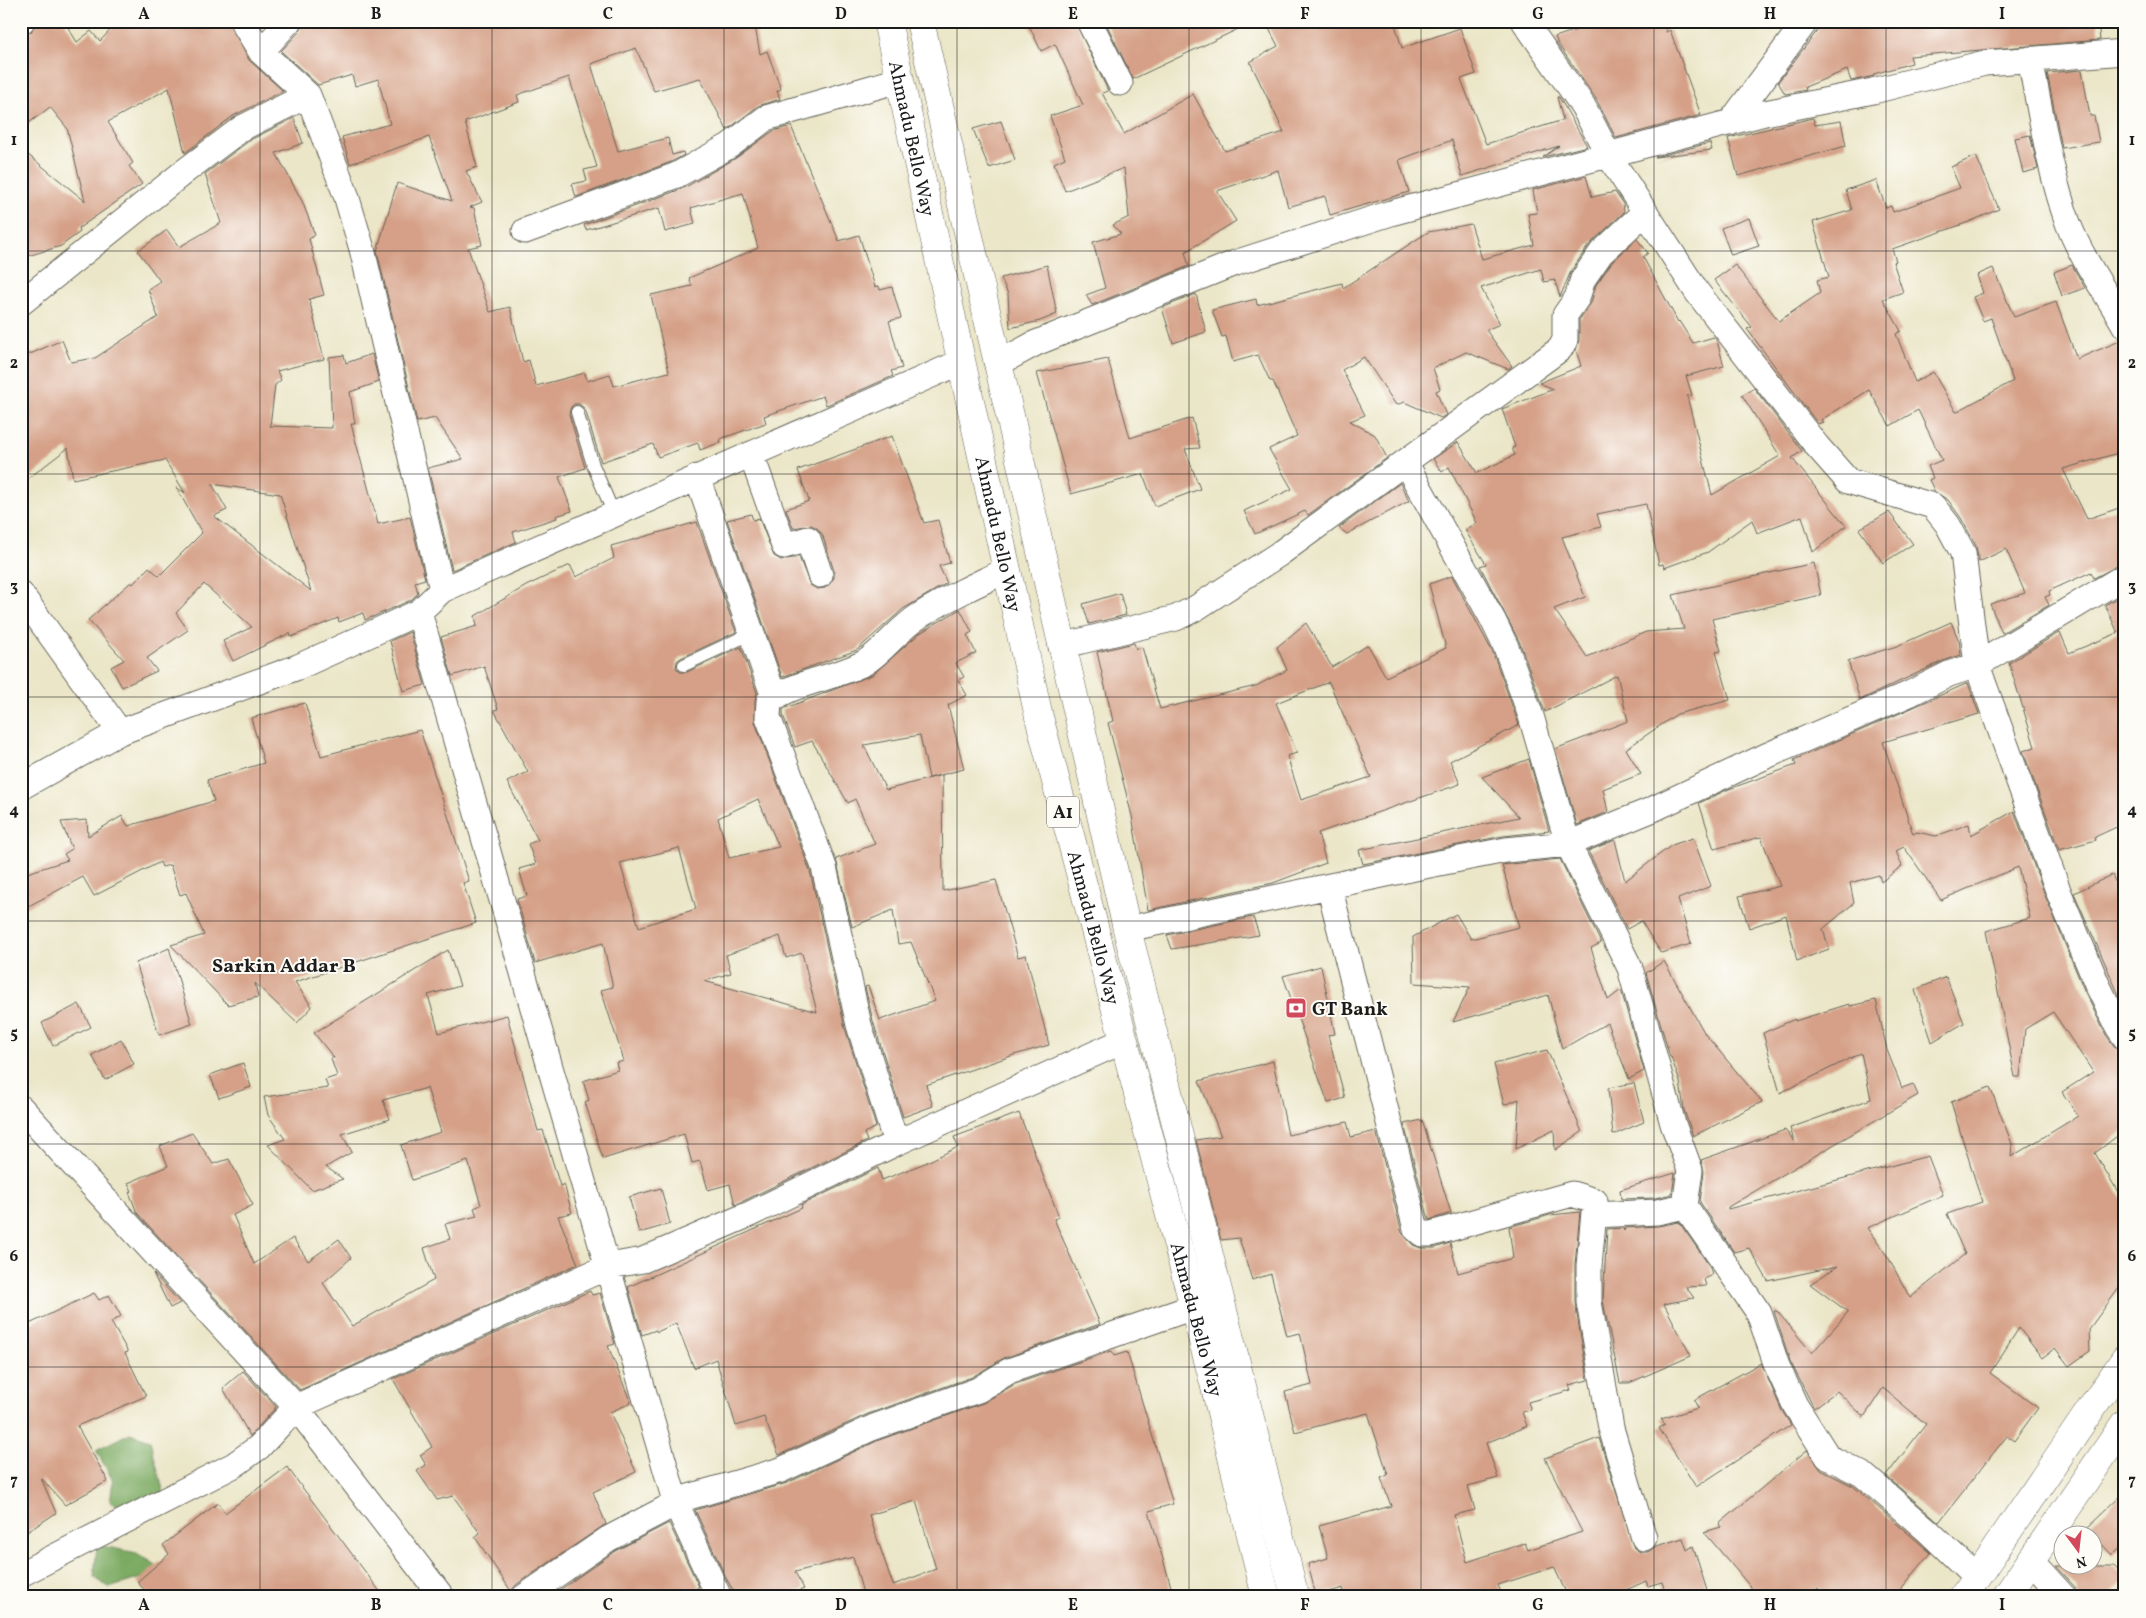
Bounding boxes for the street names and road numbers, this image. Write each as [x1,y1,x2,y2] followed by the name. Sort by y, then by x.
[881,58,940,219] street label: Ahmadu Bello Way
[967,454,1027,615] street label: Ahmadu Bello Way
[1047,796,1079,828] road number: A1
[1060,848,1125,1008] street label: Ahmadu Bello Way
[1163,1240,1228,1400] street label: Ahmadu Bello Way

